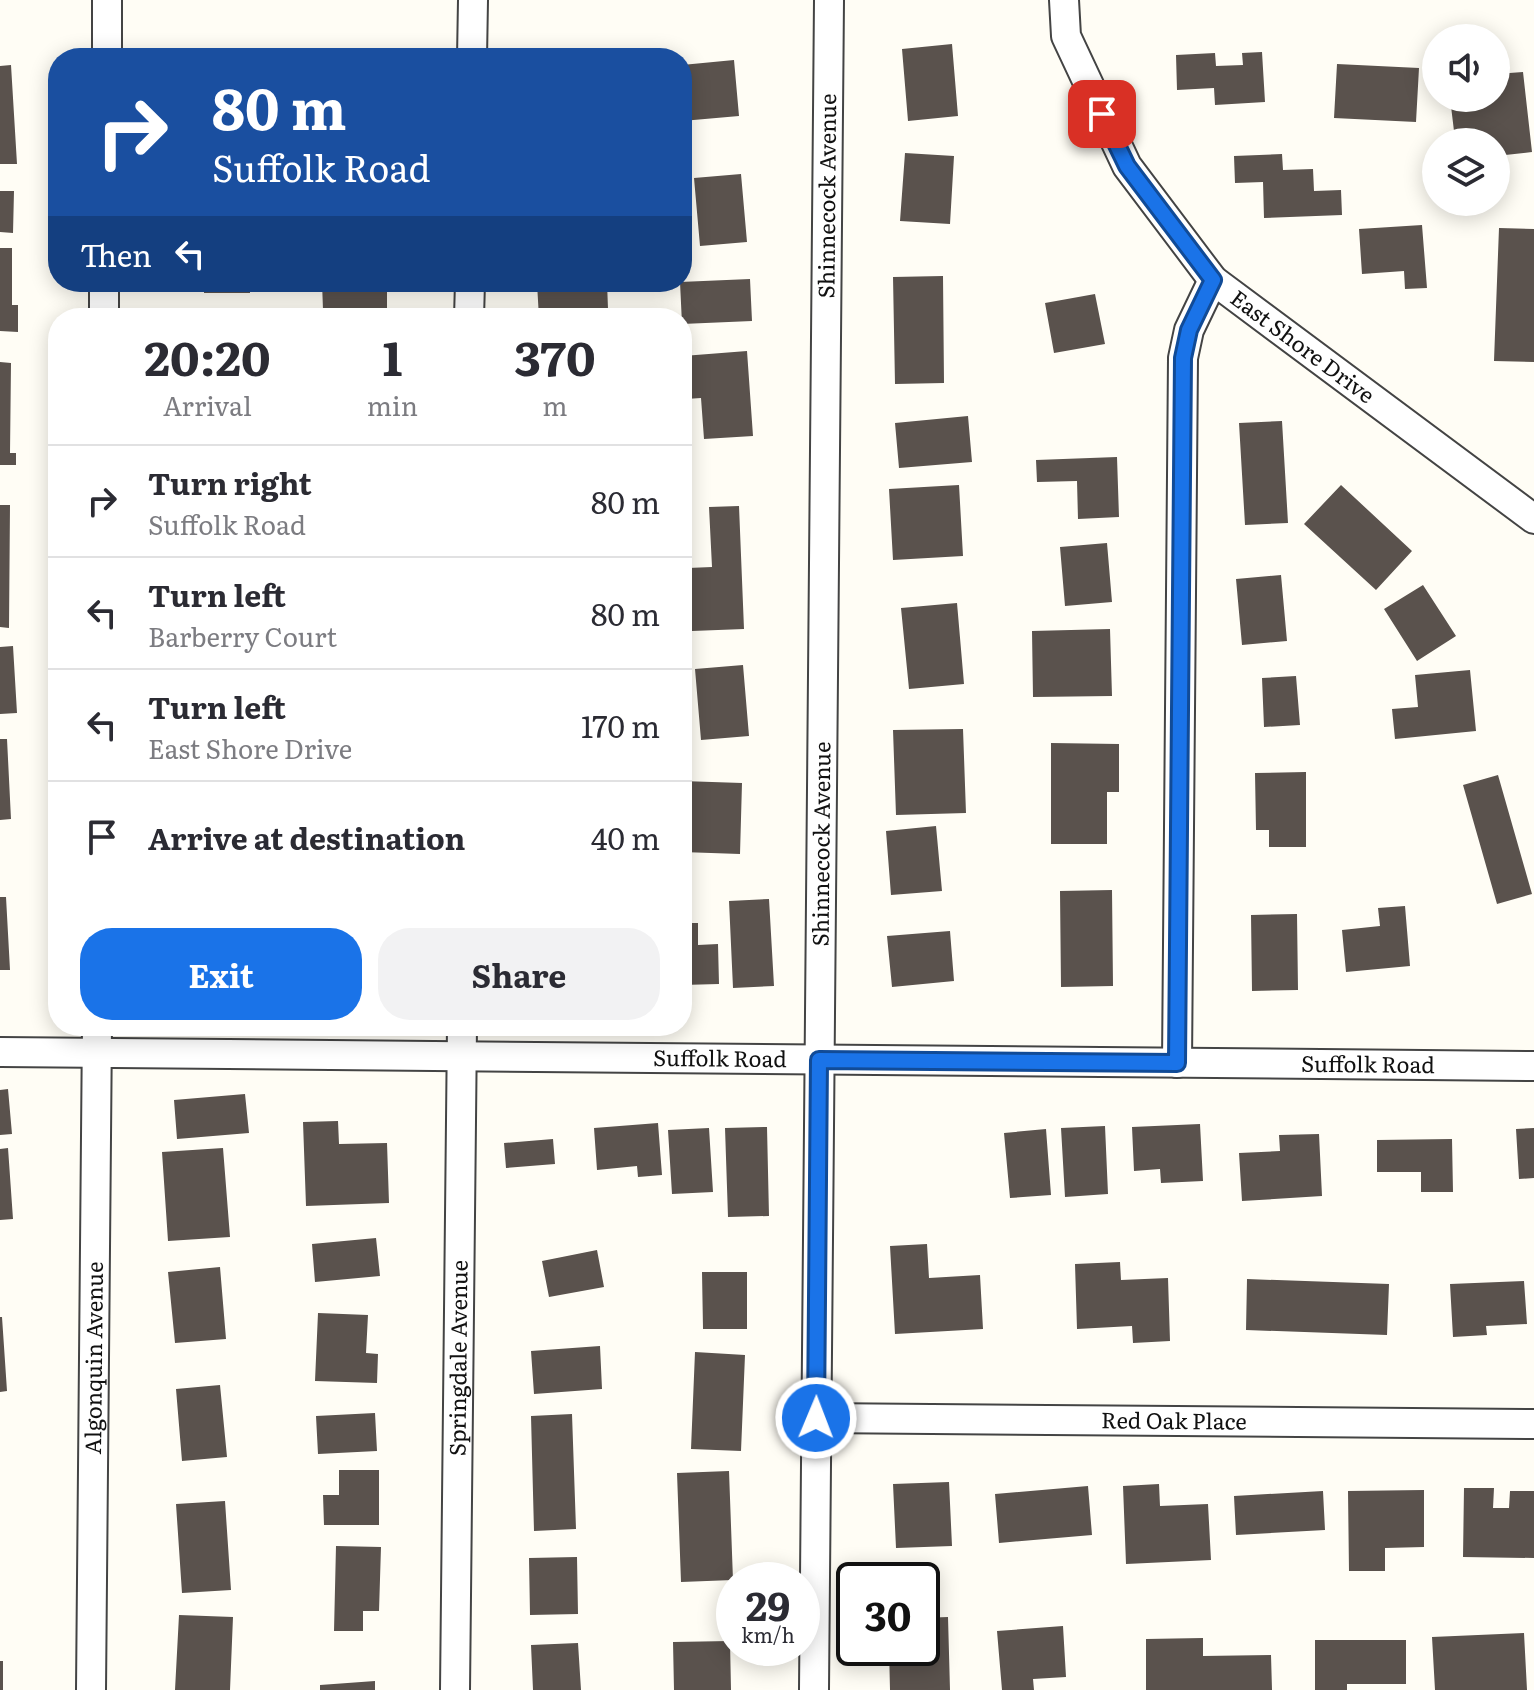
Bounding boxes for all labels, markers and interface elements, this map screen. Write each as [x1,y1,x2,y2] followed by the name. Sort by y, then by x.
[1422,24,1510,216] map controls
[1422,24,1510,112] button: sound
[212,64,347,147] text: 80 m
[80,80,184,184] icon: right
[1068,80,1136,148] pin
[1080,92,1124,136] icon: arrive
[808,93,843,299] street label: Shinnecock Avenue
[1422,128,1510,216] button: layers
[212,140,431,193] text: Suffolk Road
[80,232,152,276] text: Then
[168,232,212,276] icon: left
[1224,281,1383,410] street label: East Shore Drive
[144,320,271,391] text: 20:20
[382,320,402,391] text: 1
[514,320,596,391] text: 370
[163,385,252,424] text: Arrival
[367,385,418,424] text: min
[542,385,568,424] text: m
[148,460,312,504] text: Turn right
[80,479,124,523] icon: right
[591,479,660,523] text: 80 m
[148,504,306,543] text: Suffolk Road
[148,572,286,616] text: Turn left
[80,591,124,635] icon: left
[591,591,660,635] text: 80 m
[148,616,337,655] text: Barberry Court
[148,684,286,728] text: Turn left
[80,703,124,747] icon: left
[581,703,660,747] text: 170 m
[148,728,352,767] text: East Shore Drive
[803,741,837,947] street label: Shinnecock Avenue
[80,815,124,859] icon: arrive
[148,815,465,859] text: Arrive at destination
[591,815,660,859] text: 40 m
[80,928,362,1020] button: Exit
[378,928,660,1020] button: Share
[653,1040,787,1074] street label: Suffolk Road
[1301,1046,1435,1080] street label: Suffolk Road
[439,1260,475,1456] street label: Springdale Avenue
[75,1261,110,1455] street label: Algonquin Avenue
[774,1376,858,1460] position arrow
[1101,1402,1247,1437] street label: Red Oak Place
[836,1562,940,1666] speed limit sign: 30
[746,1574,790,1633] text: 29
[741,1619,795,1649] text: km/h

